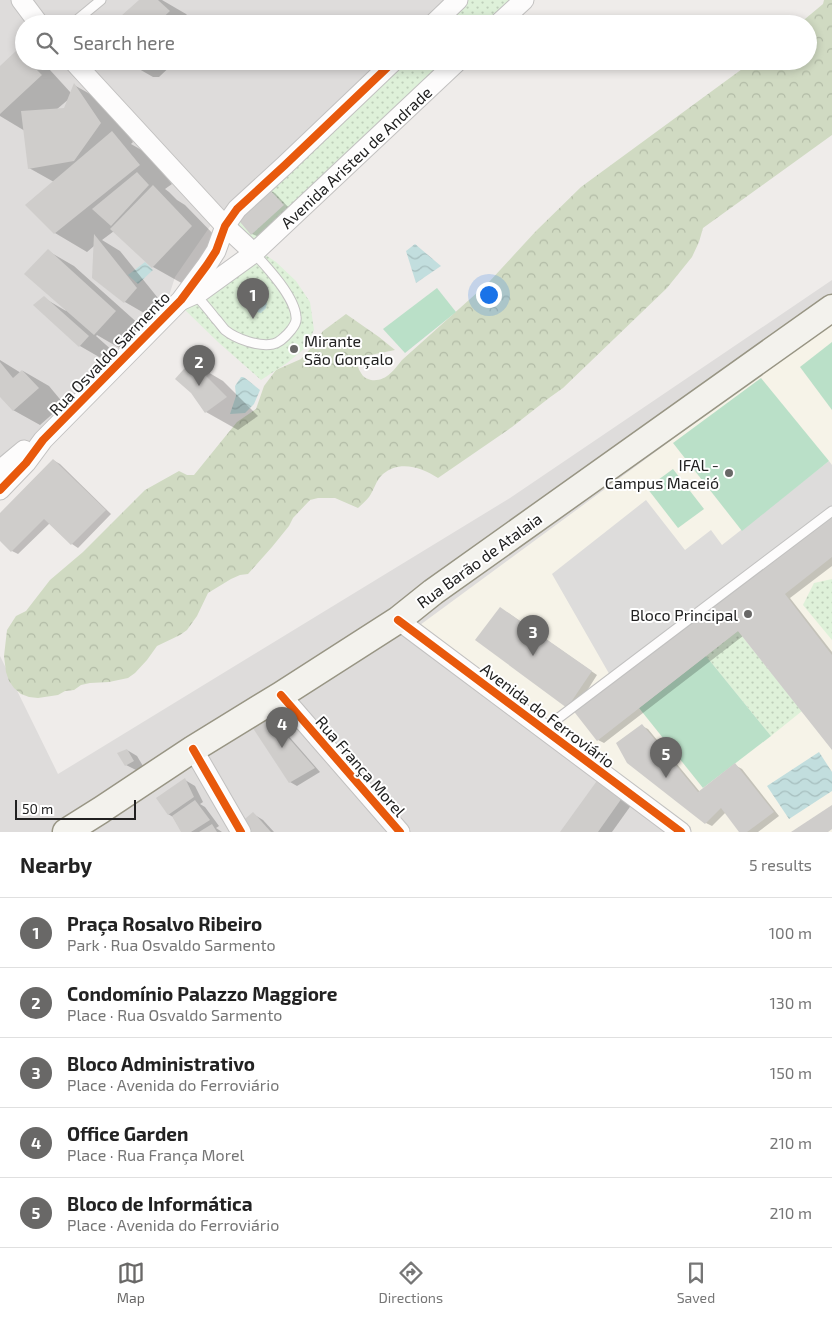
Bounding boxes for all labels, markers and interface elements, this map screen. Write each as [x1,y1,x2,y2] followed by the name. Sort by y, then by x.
[15,15,817,70] search box
[33,29,61,57] icon: search
[73,31,175,54] text: Search here
[277,82,435,232] street label: Avenida Aristeu de Andrade
[237,278,269,319] pin: 1
[476,282,502,308] your location
[45,287,173,419] street label: Rua Osvaldo Sarmento
[304,331,393,369] place label: Mirante São Gonçalo
[288,343,300,355] marker: Mirante São Gonçalo
[183,345,215,386] pin: 2
[605,455,719,492] place label: IFAL - Campus Maceió
[723,467,735,479] marker: IFAL - Campus Maceió
[413,508,545,612] street label: Rua Barão de Atalaia
[630,605,738,624] place label: Bloco Principal
[742,608,754,620] marker: Bloco Principal
[517,615,549,656] pin: 3
[477,659,619,771] street label: Avenida do Ferroviário
[266,707,298,748] pin: 4
[311,712,410,821] street label: Rua França Morel
[650,737,682,778] pin: 5
[15,797,136,820] scale bar
[22,800,53,817] text: 50 m
[20,852,92,877] text: Nearby
[749,855,812,874] text: 5 results
[67,912,262,935] text: Praça Rosalvo Ribeiro
[33,923,39,942] text: 1
[769,923,812,942] text: 100 m
[67,935,276,954] text: Park · Rua Osvaldo Sarmento
[67,982,338,1005] text: Condomínio Palazzo Maggiore
[31,993,41,1012] text: 2
[770,993,812,1012] text: 130 m
[67,1005,282,1024] text: Place · Rua Osvaldo Sarmento
[67,1052,255,1075] text: Bloco Administrativo
[31,1063,41,1082] text: 3
[770,1063,812,1082] text: 150 m
[67,1075,279,1094] text: Place · Avenida do Ferroviário
[67,1122,188,1145] text: Office Garden
[31,1133,41,1152] text: 4
[769,1133,812,1152] text: 210 m
[67,1145,244,1164] text: Place · Rua França Morel
[67,1192,253,1215] text: Bloco de Informática
[32,1203,40,1222] text: 5
[769,1203,812,1222] text: 210 m
[67,1215,279,1234] text: Place · Avenida do Ferroviário
[117,1259,145,1306] tab: Map
[379,1259,443,1306] tab: Directions
[677,1259,715,1306] tab: Saved

